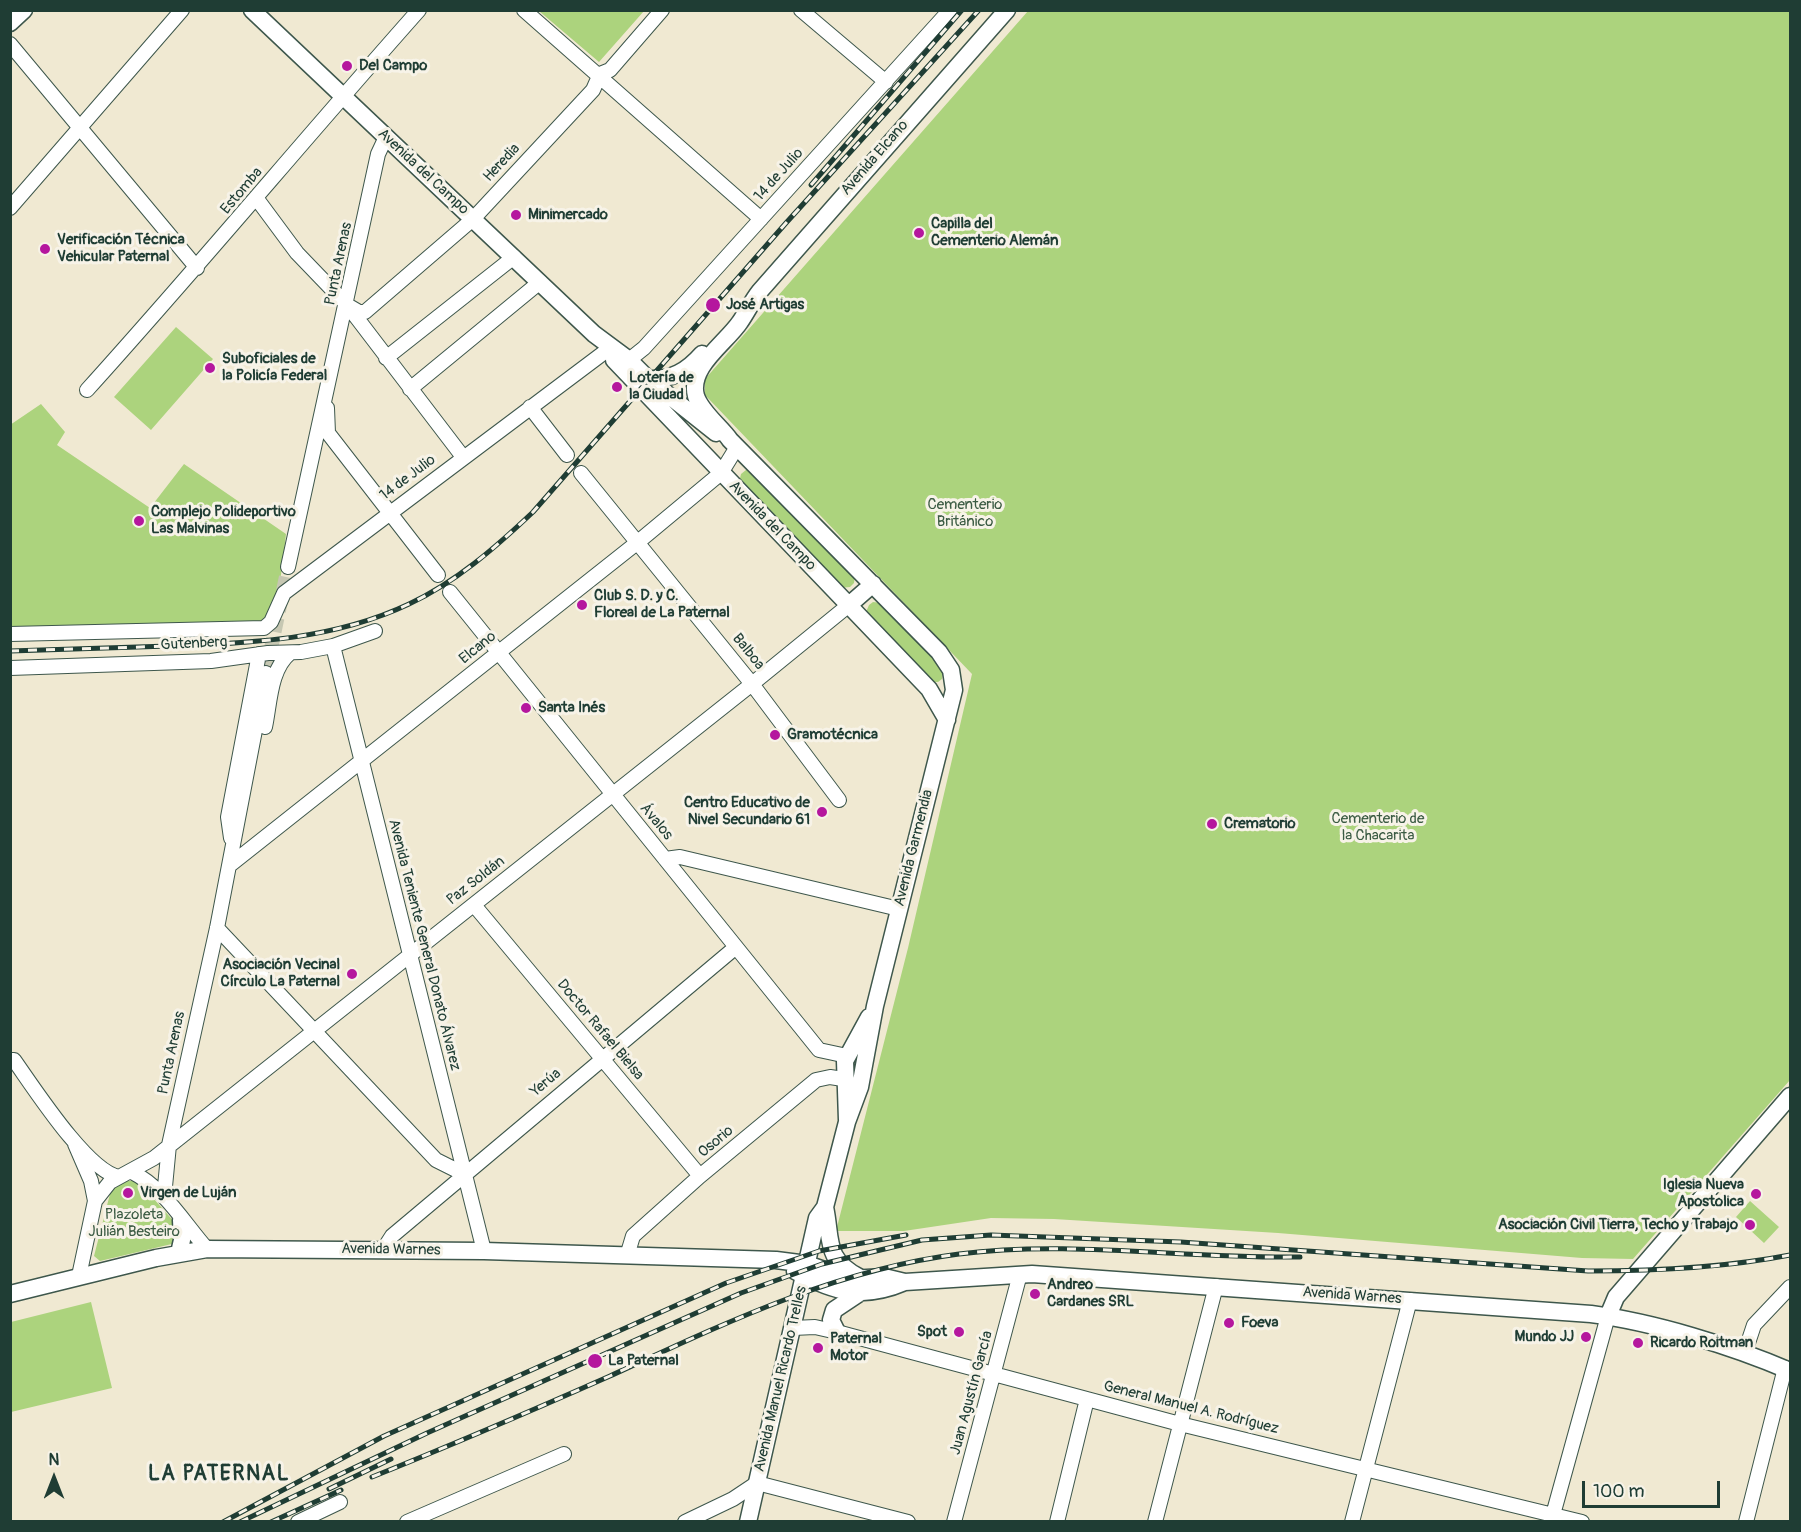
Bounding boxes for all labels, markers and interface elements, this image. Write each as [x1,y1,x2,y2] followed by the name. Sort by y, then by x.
[359,57,427,75] place label: Del Campo
[340,59,354,73] marker: Del Campo
[837,117,913,199] street label: Avenida Elcano
[374,125,472,219] street label: Avenida del Campo
[480,140,524,186] street label: Heredia
[751,145,807,205] street label: 14 de Julio
[217,164,267,218] street label: Estomba
[528,206,608,224] place label: Minimercado
[509,208,523,222] marker: Minimercado
[931,215,1058,250] place label: Capilla del Cementerio Alemán
[321,221,357,307] street label: Punta Arenas
[912,226,926,240] marker: Capilla del Cementerio Alemán
[57,231,185,266] place label: Verificación Técnica Vehicular Paternal
[38,242,52,256] marker: Verificación Técnica Vehicular Paternal
[704,296,722,314] marker: José Artigas
[726,296,804,314] place label: José Artigas
[222,350,327,385] place label: Suboficiales de la Policía Federal
[203,361,217,375] marker: Suboficiales de la Policía Federal
[629,369,694,404] place label: Lotería de la Ciudad
[610,380,624,394] marker: Lotería de la Ciudad
[377,451,439,505] street label: 14 de Julio
[725,477,819,575] street label: Avenida del Campo
[928,496,1002,531] park label: Cementerio Británico
[151,503,296,538] place label: Complejo Polideportivo Las Malvinas
[132,514,146,528] marker: Complejo Polideportivo Las Malvinas
[594,587,730,622] place label: Club S. D. y C. Floreal de La Paternal
[575,598,589,612] marker: Club S. D. y C. Floreal de La Paternal
[456,628,500,668] street label: Elcano
[728,630,768,674] street label: Balboa
[160,633,228,655] street label: Gutenberg
[538,699,605,717] place label: Santa Inés
[519,701,533,715] marker: Santa Inés
[787,726,878,744] place label: Gramotécnica
[768,728,782,742] marker: Gramotécnica
[891,788,937,908] street label: Avenida Garmendia
[684,794,810,829] place label: Centro Educativo de Nivel Secundario 61
[636,800,676,844] street label: Ávalos
[815,805,829,819] marker: Centro Educativo de Nivel Secundario 61
[1332,810,1424,845] park label: Cementerio de la Chacarita
[1224,815,1296,833] place label: Crematorio
[384,817,464,1073] street label: Avenida Teniente General Donato Álvarez
[1205,817,1219,831] marker: Crematorio
[443,853,509,909] street label: Paz Soldán
[220,956,340,991] place label: Asociación Vecinal Círculo La Paternal
[345,967,359,981] marker: Asociación Vecinal Círculo La Paternal
[553,976,647,1084] street label: Doctor Rafael Bielsa
[154,1010,190,1096] street label: Punta Arenas
[527,1065,565,1101] street label: Yerúa
[695,1122,737,1162] street label: Osorio
[1663,1176,1744,1211] place label: Iglesia Nueva Apostolica
[140,1184,236,1202] place label: Virgen de Luján
[121,1186,135,1200] marker: Virgen de Luján
[1749,1187,1763,1201] marker: Iglesia Nueva Apostolica
[88,1206,180,1241] park label: Plazoleta Julián Besteiro
[1498,1216,1738,1234] place label: Asociación Civil Tierra, Techo y Trabajo
[1743,1218,1757,1232] marker: Asociación Civil Tierra, Techo y Trabajo
[341,1240,441,1260] street label: Avenida Warnes
[1047,1276,1134,1311] place label: Andreo Cardanes SRL
[751,1284,811,1474] street label: Avenida Manuel Ricardo Trelles
[1302,1284,1402,1308] street label: Avenida Warnes
[1028,1287,1042,1301] marker: Andreo Cardanes SRL
[1241,1314,1278,1332] place label: Foeva
[1222,1316,1236,1330] marker: Foeva
[917,1323,947,1341] place label: Spot
[952,1325,966,1339] marker: Spot
[1514,1328,1574,1346] place label: Mundo JJ
[947,1329,997,1457] street label: Juan Agustín García
[830,1330,882,1365] place label: Paternal Motor
[1579,1330,1593,1344] marker: Mundo JJ
[1650,1334,1753,1352] place label: Ricardo Roitman
[1631,1336,1645,1350] marker: Ricardo Roitman
[811,1341,825,1355] marker: Paternal Motor
[586,1352,604,1370] marker: La Paternal
[608,1352,679,1370] place label: La Paternal
[1102,1378,1280,1438] street label: General Manuel A. Rodríguez
[24,1448,84,1508] north arrow
[49,1450,59,1470] text: N
[148,1462,290,1488] district label: LA PATERNAL
[1585,1469,1723,1507] scale bar
[1593,1480,1645,1503] text: 100 m

